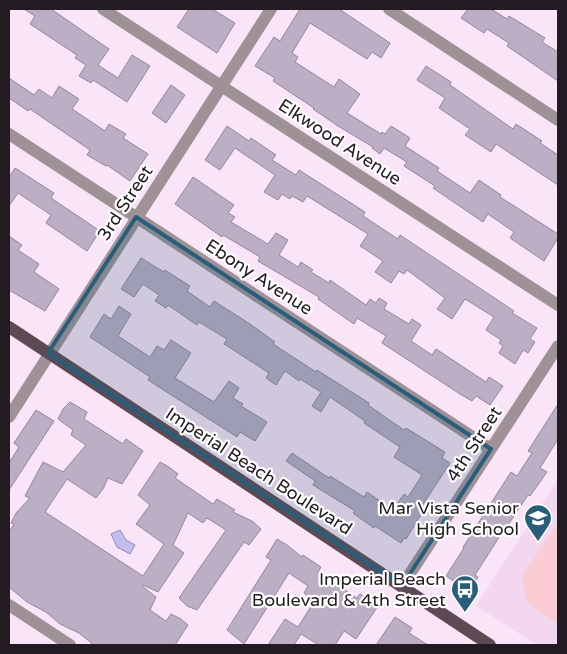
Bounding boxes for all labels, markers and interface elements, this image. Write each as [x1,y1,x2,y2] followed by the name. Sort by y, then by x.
[274,94,406,190] street label: Elkwood Avenue
[93,161,158,245] street label: 3rd Street
[201,234,317,320] street label: Ebony Avenue
[162,402,356,540] street label: Imperial Beach Boulevard
[442,402,507,486] street label: 4th Street
[378,497,519,540] place label: Mar Vista Senior High School
[523,503,553,542] school or university icon: Mar Vista Senior High School
[252,568,446,611] place label: Imperial Beach Boulevard & 4th Street
[450,574,480,613] bus stop icon: Imperial Beach Boulevard & 4th Street

